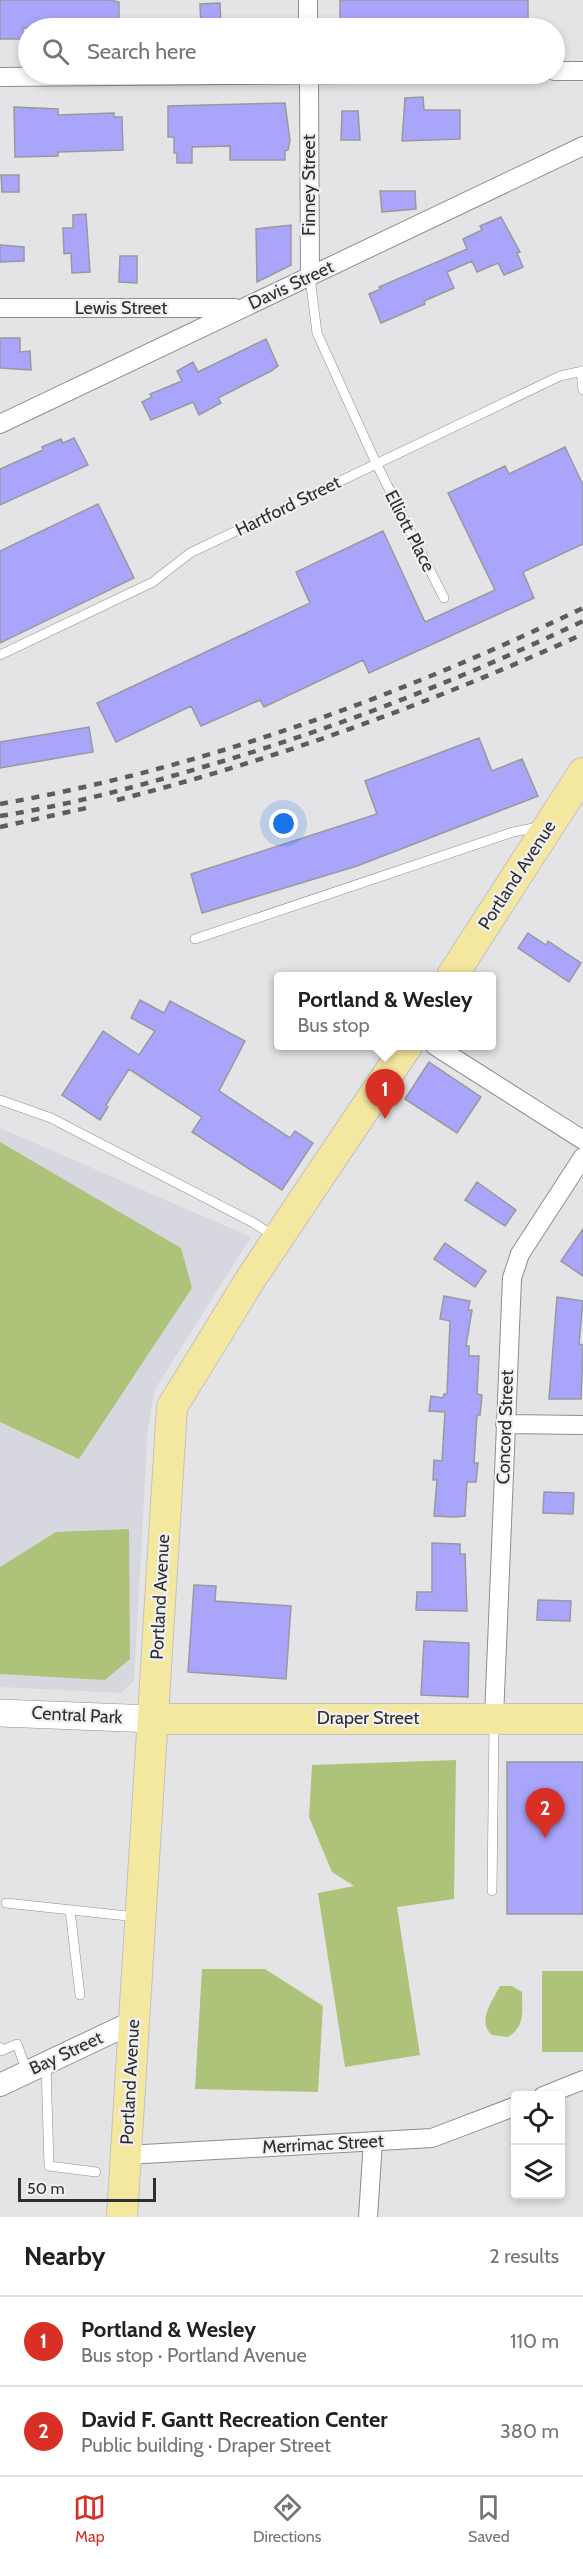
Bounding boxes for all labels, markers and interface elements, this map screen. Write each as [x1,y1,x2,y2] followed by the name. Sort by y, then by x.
[18,18,565,84] search box
[39,35,72,68] icon: search
[87,38,196,65] text: Search here
[298,134,320,236] street label: Finney Street
[245,256,337,314] street label: Davis Street
[75,297,167,319] street label: Lewis Street
[232,471,344,541] street label: Hartford Street
[380,487,440,575] street label: Elliott Place
[269,809,298,838] your location
[474,816,560,934] street label: Portland Avenue
[274,972,496,1050] popup
[298,986,473,1013] text: Portland & Wesley
[298,1013,370,1037] text: Bus stop
[366,1070,404,1119] pin: 1
[492,1369,518,1485] street label: Concord Street
[146,1534,174,1660] street label: Portland Avenue
[31,1702,124,1728] street label: Central Park
[317,1707,419,1729] street label: Draper Street
[526,1788,564,1838] pin: 2
[116,2019,144,2145] street label: Portland Avenue
[26,2026,106,2080] street label: Bay Street
[511,2091,565,2199] map controls
[511,2091,565,2145] button: locate
[262,2130,384,2158] street label: Merrimac Street
[511,2145,565,2199] button: layers
[18,2175,156,2202] scale bar
[27,2179,64,2198] text: 50 m
[24,2240,105,2272] text: Nearby
[489,2244,559,2268] text: 2 results
[81,2316,256,2343] text: Portland & Wesley
[40,2329,47,2353] text: 1
[510,2329,559,2353] text: 110 m
[81,2343,307,2367] text: Bus stop · Portland Avenue
[81,2406,388,2433] text: David F. Gantt Recreation Center
[38,2419,49,2443] text: 2
[500,2419,559,2443] text: 380 m
[81,2433,331,2457] text: Public building · Draper Street
[73,2491,106,2546] tab: Map
[253,2491,321,2546] tab: Directions
[468,2491,510,2546] tab: Saved

